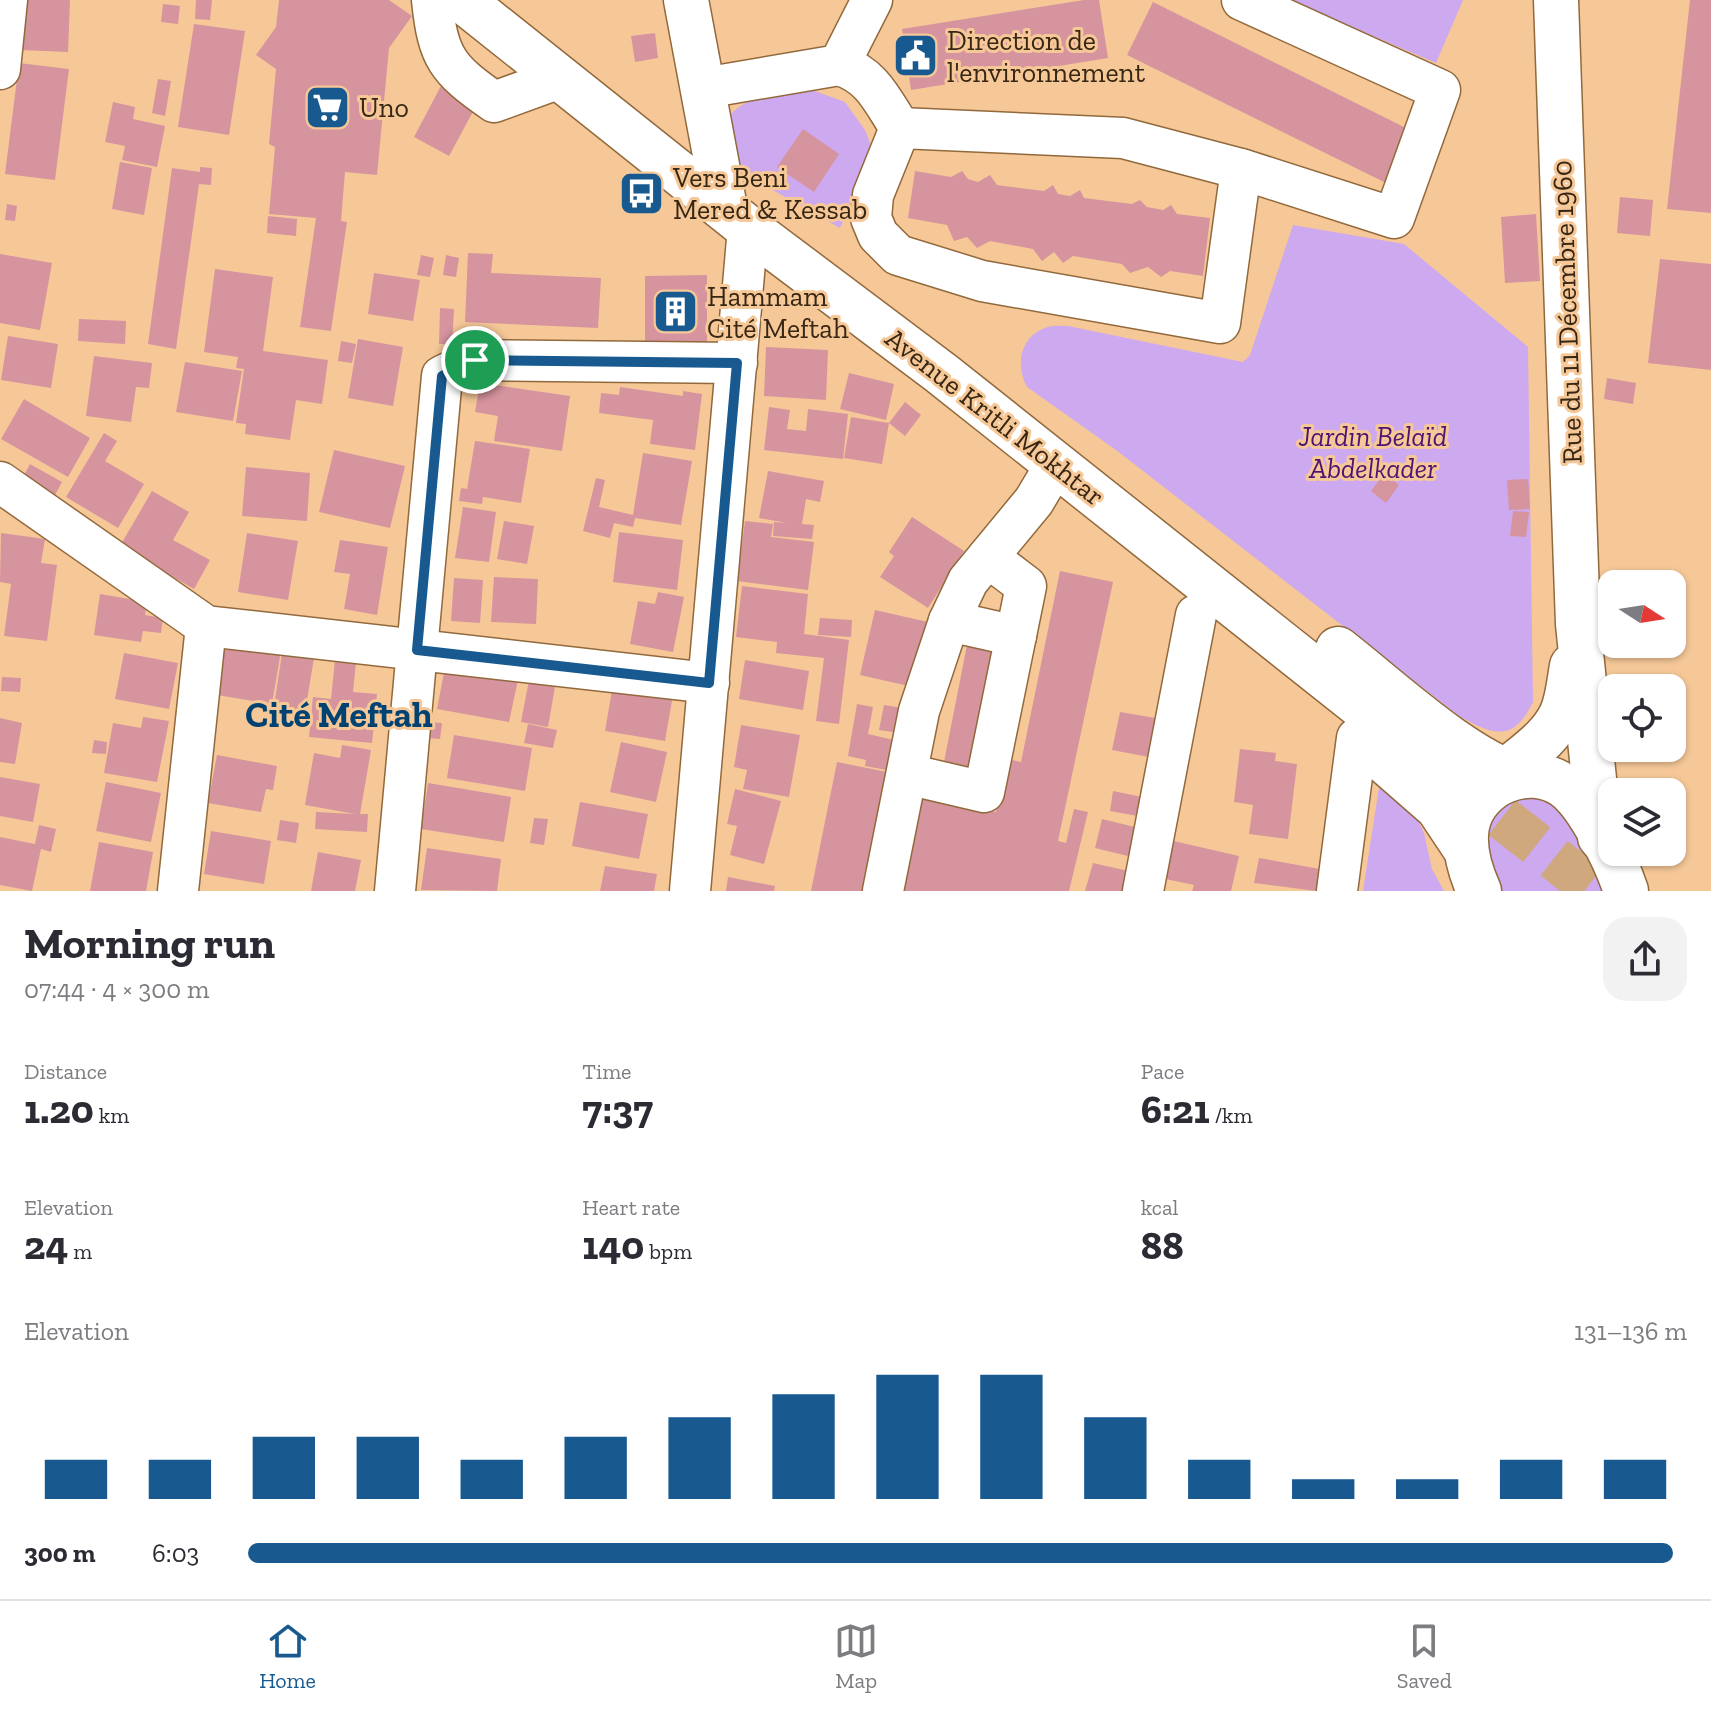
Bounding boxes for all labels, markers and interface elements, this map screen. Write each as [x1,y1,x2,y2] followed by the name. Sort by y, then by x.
[947,24,1146,89] place label: Direction de l'environnement
[892,32,940,80] public building icon: Direction de l'environnement
[304,83,352,131] supermarket icon: Uno
[359,91,409,124] place label: Uno
[1545,160,1589,464] street label: Rue du 11 Décembre 1960
[672,161,867,226] place label: Vers Beni Mered & Kessab
[618,169,666,217] bus stop icon: Vers Beni Mered & Kessab
[707,280,849,345] place label: Hammam Cité Meftah
[652,288,700,336] building icon: Hammam Cité Meftah
[879,321,1111,513] street label: Avenue Kritli Mokhtar
[441,326,509,394] pin
[453,338,497,382] icon: arrive
[1298,420,1447,485] park label: Jardin Belaïd Abdelkader
[1598,570,1686,658] north arrow
[1598,570,1686,866] map controls
[1598,674,1686,762] button: locate
[245,693,433,736] district label: Cité Meftah
[1598,778,1686,866] button: layers
[24,916,275,969] text: Morning run
[1603,917,1687,1001] button: share
[24,973,209,1005] text: 07:44 · 4 × 300 m
[24,1058,107,1085] text: Distance
[582,1058,631,1085] text: Time
[1141,1058,1184,1085] text: Pace
[24,1085,94,1133] text: 1.20
[582,1085,653,1133] text: 7:37
[1141,1085,1210,1133] text: 6:21
[94,1102,129,1129] text: km
[1210,1102,1253,1129] text: /km
[24,1194,113,1221] text: Elevation
[582,1194,680,1221] text: Heart rate
[1141,1194,1178,1221] text: kcal
[24,1221,68,1269] text: 24
[582,1221,644,1269] text: 140
[1141,1221,1184,1269] text: 88
[68,1238,92,1265] text: m
[644,1238,692,1265] text: bpm
[24,1315,129,1347] text: Elevation
[1574,1315,1687,1347] text: 131–136 m
[24,1537,95,1569] text: 300 m
[152,1537,199,1569] text: 6:03
[259,1619,316,1694] tab: Home
[834,1619,878,1694] tab: Map
[1397,1619,1452,1694] tab: Saved

